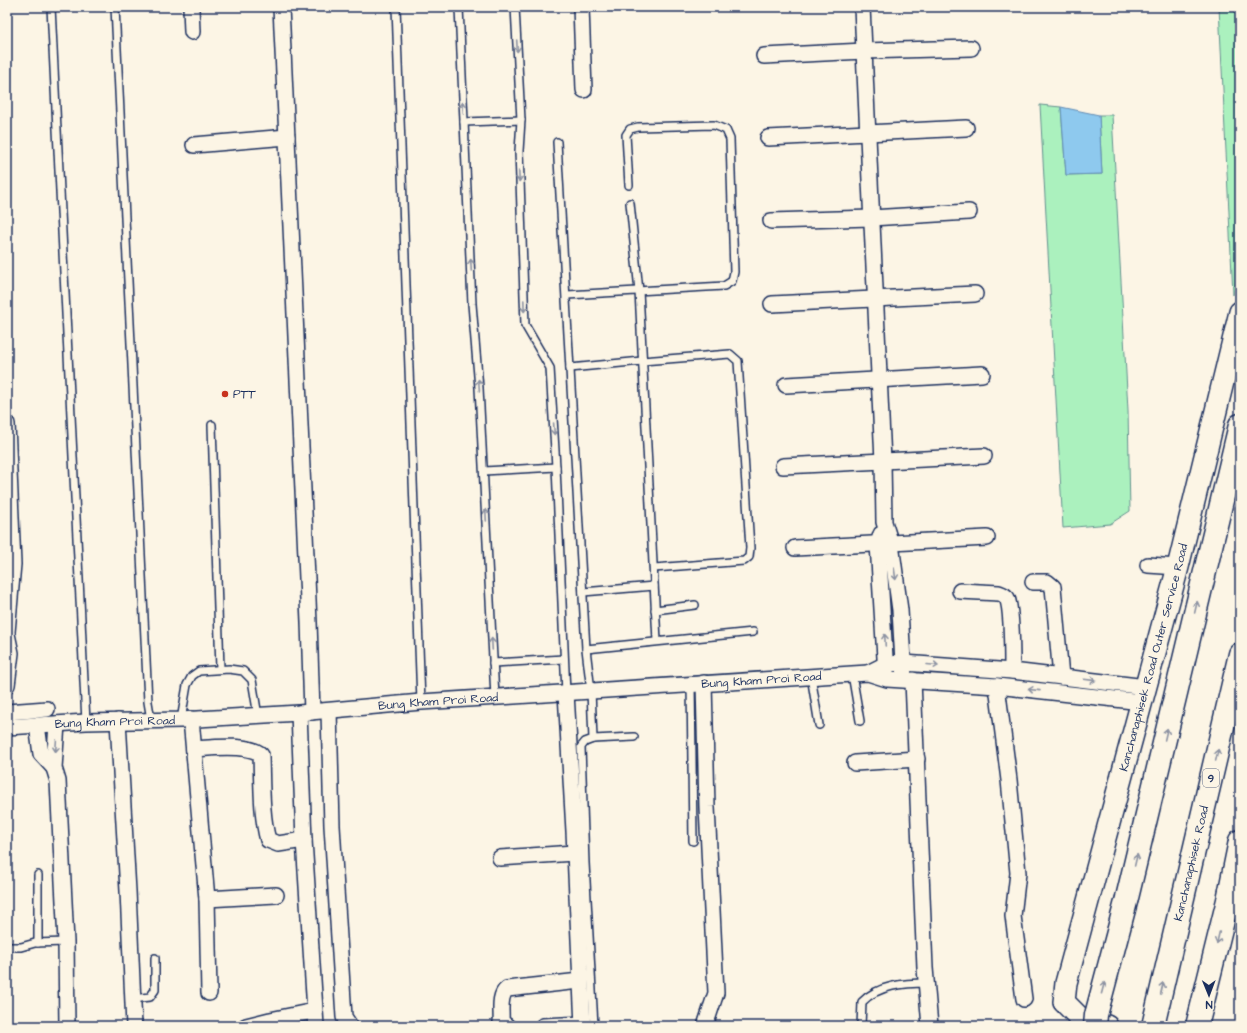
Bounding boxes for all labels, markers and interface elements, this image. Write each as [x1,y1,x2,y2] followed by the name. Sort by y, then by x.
[514,39,521,52] one-way arrow
[460,102,467,115] one-way arrow
[516,169,523,182] one-way arrow
[467,259,474,272] one-way arrow
[520,299,528,312] one-way arrow
[475,379,482,392] one-way arrow
[233,386,256,403] place label: PTT
[220,389,230,399] marker: PTT
[550,422,557,435] one-way arrow
[482,509,490,522] one-way arrow
[1115,542,1192,773] street label: Kanchanaphisek Road Outer Service Road
[891,567,899,580] one-way arrow
[1193,601,1201,614] one-way arrow
[881,634,888,647] one-way arrow
[489,638,496,651] one-way arrow
[926,662,939,669] one-way arrow
[701,668,822,693] street label: Bung Kham Proi Road
[1083,676,1096,684] one-way arrow
[1028,686,1041,693] one-way arrow
[377,689,499,715] street label: Bung Kham Proi Road
[54,712,175,733] street label: Bung Kham Proi Road
[1163,727,1171,740] one-way arrow
[52,739,59,752] one-way arrow
[1213,749,1221,762] one-way arrow
[1203,769,1219,787] road number: 9
[1170,804,1213,923] street label: Kanchanaphisek Road
[1133,854,1140,867] one-way arrow
[1214,931,1222,944] one-way arrow
[1189,975,1229,1015] north arrow
[1100,982,1108,995] one-way arrow
[1159,982,1167,995] one-way arrow
[1205,997,1213,1012] text: N

